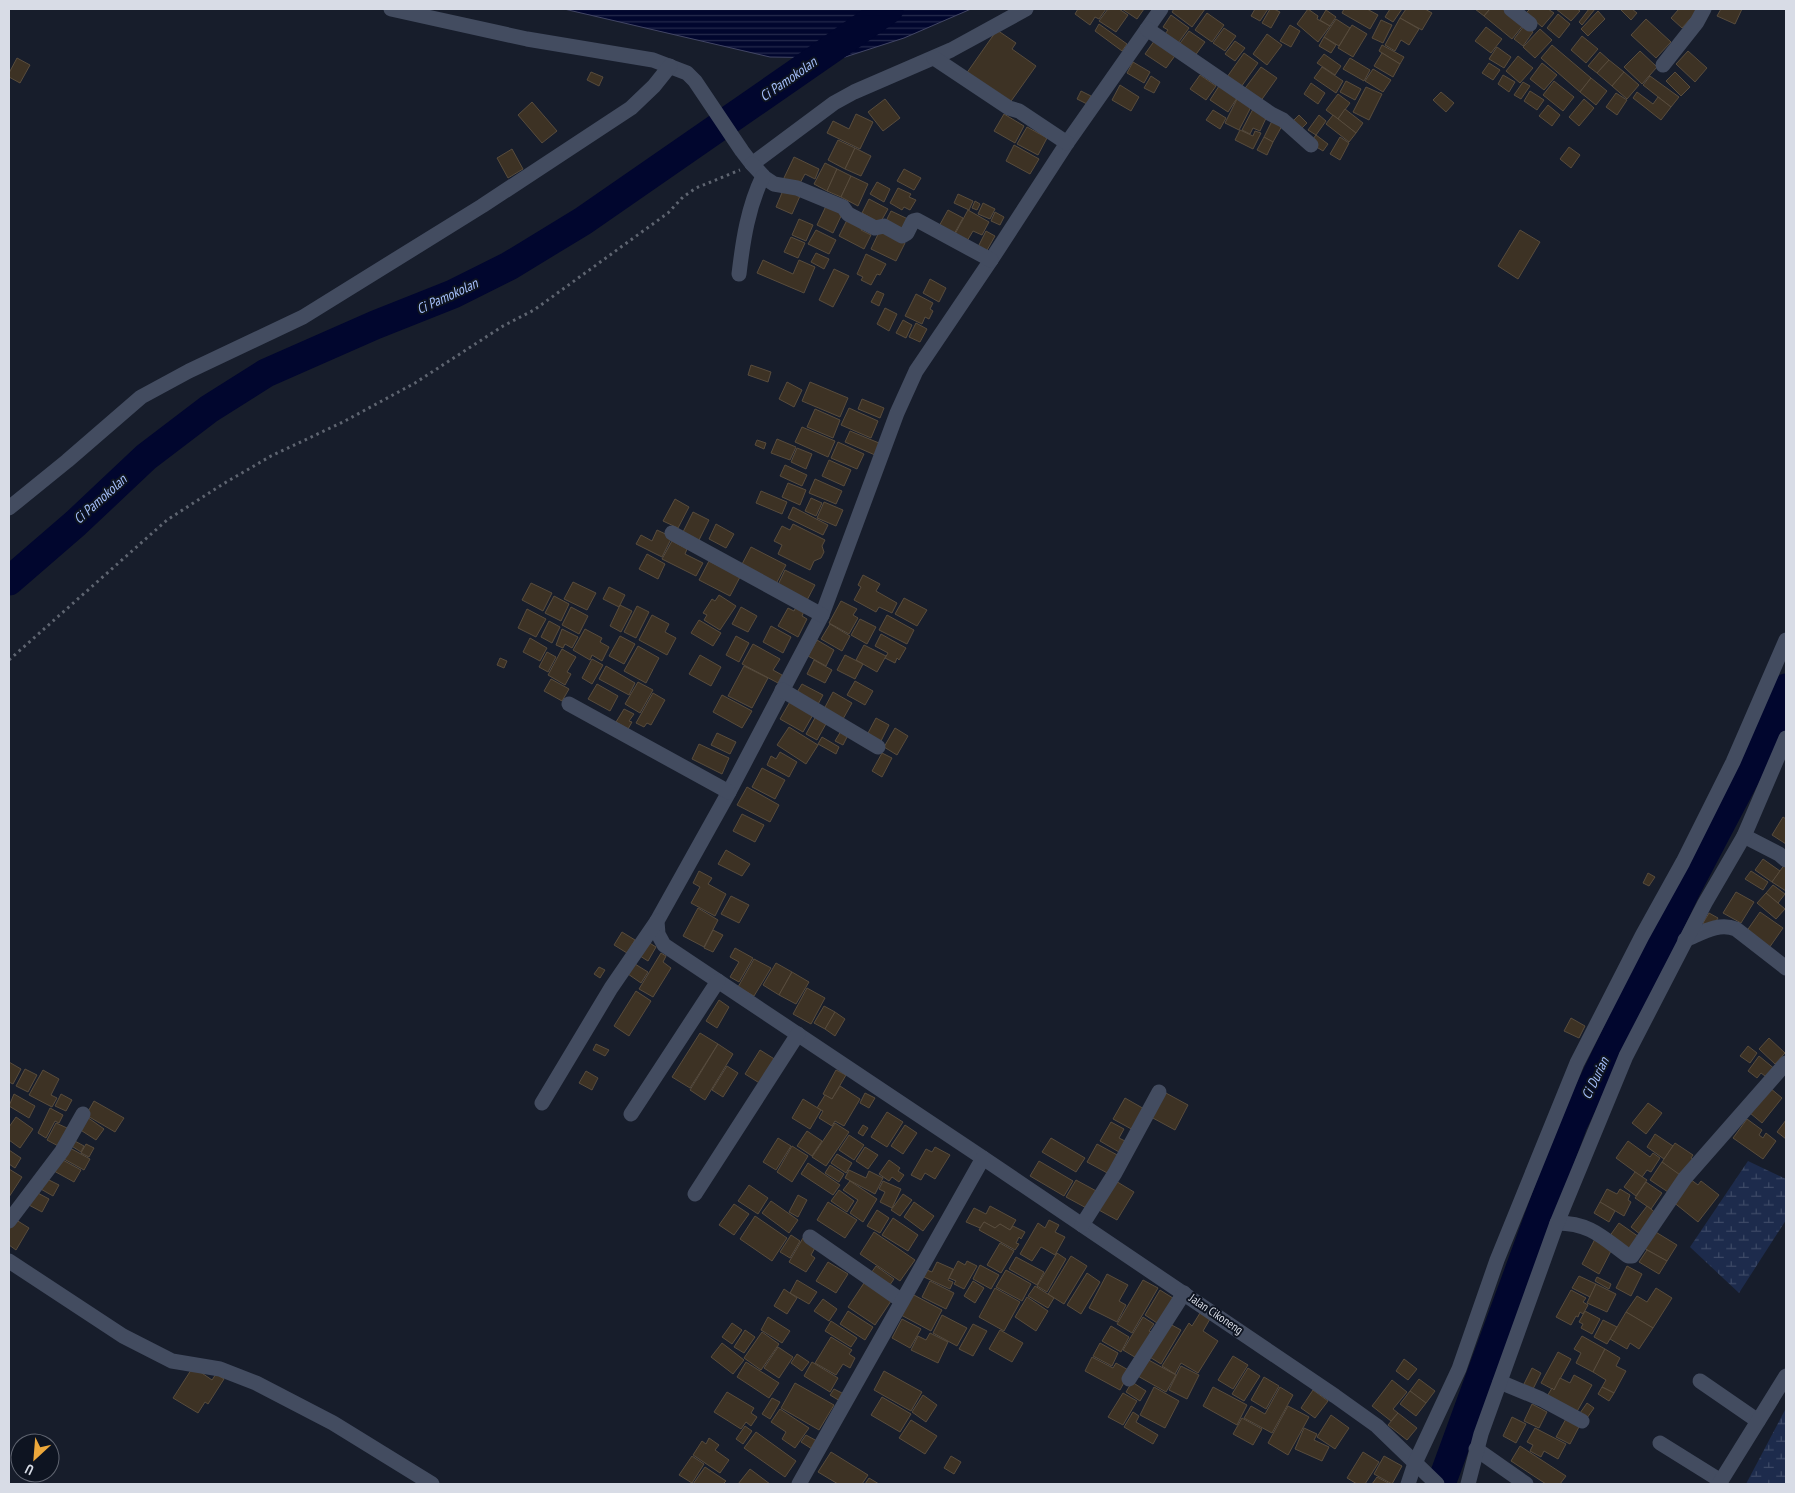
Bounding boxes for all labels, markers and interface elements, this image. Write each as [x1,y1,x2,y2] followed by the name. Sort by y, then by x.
[756,52,821,105] water label: Ci Pamokolan
[414,274,481,318] water label: Ci Pamokolan
[70,470,131,528] water label: Ci Pamokolan
[1577,1053,1613,1102] water label: Ci Durian
[1186,1290,1246,1337] street label: Jalan Cikoneng
[10,1433,60,1483] north arrow
[22,1460,36,1479] text: U

